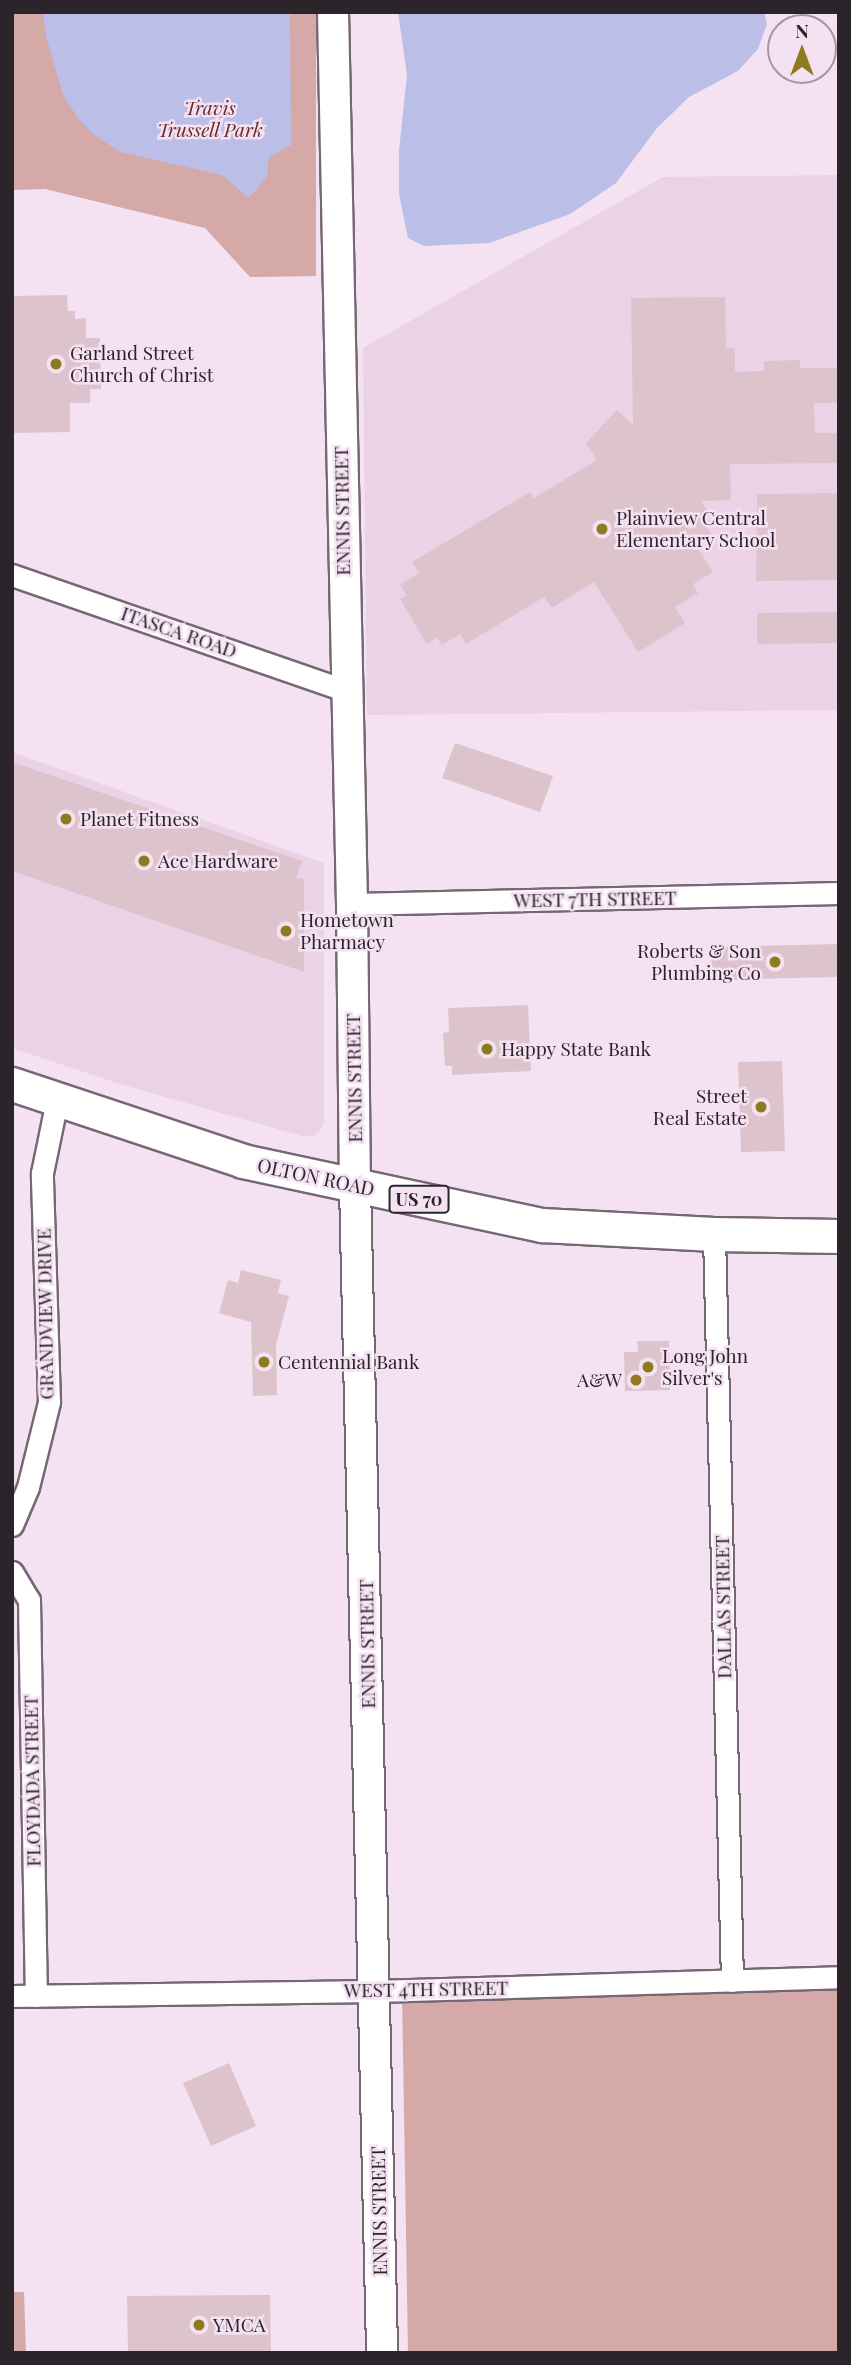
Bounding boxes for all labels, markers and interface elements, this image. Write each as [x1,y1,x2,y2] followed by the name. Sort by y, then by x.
[767,14,837,84] north arrow
[795,17,809,43] text: N
[157,97,263,141] park label: Travis Trussell Park
[70,342,213,386] place label: Garland Street Church of Christ
[48,356,64,372] marker: Garland Street Church of Christ
[329,446,355,576] street label: ENNIS STREET
[616,507,776,551] place label: Plainview Central Elementary School
[594,521,610,537] marker: Plainview Central Elementary School
[118,602,240,662] street label: ITASCA ROAD
[80,808,199,830] place label: Planet Fitness
[58,811,74,827] marker: Planet Fitness
[158,850,278,872] place label: Ace Hardware
[136,853,152,869] marker: Ace Hardware
[513,886,677,912] street label: WEST 7TH STREET
[300,909,394,953] place label: Hometown Pharmacy
[278,923,294,939] marker: Hometown Pharmacy
[637,940,761,984] place label: Roberts & Son Plumbing Co
[767,954,783,970] marker: Roberts & Son Plumbing Co
[341,1013,367,1143] street label: ENNIS STREET
[501,1038,652,1060] place label: Happy State Bank
[479,1041,495,1057] marker: Happy State Bank
[653,1085,747,1129] place label: Street Real Estate
[753,1099,769,1115] marker: Street Real Estate
[255,1153,377,1201] street label: OLTON ROAD
[388,1184,450,1214] road number: US 70
[32,1228,58,1400] street label: GRANDVIEW DRIVE
[662,1345,748,1389] place label: Long John Silver's
[278,1351,419,1373] place label: Centennial Bank
[256,1354,272,1370] marker: Centennial Bank
[640,1359,656,1375] marker: Long John Silver's
[577,1369,622,1391] place label: A&W
[628,1372,644,1388] marker: A&W
[710,1535,736,1679] street label: DALLAS STREET
[354,1579,380,1709] street label: ENNIS STREET
[19,1695,45,1867] street label: FLOYDADA STREET
[343,1976,509,2002] street label: WEST 4TH STREET
[366,2146,392,2276] street label: ENNIS STREET
[213,2314,266,2336] place label: YMCA
[191,2317,207,2333] marker: YMCA

